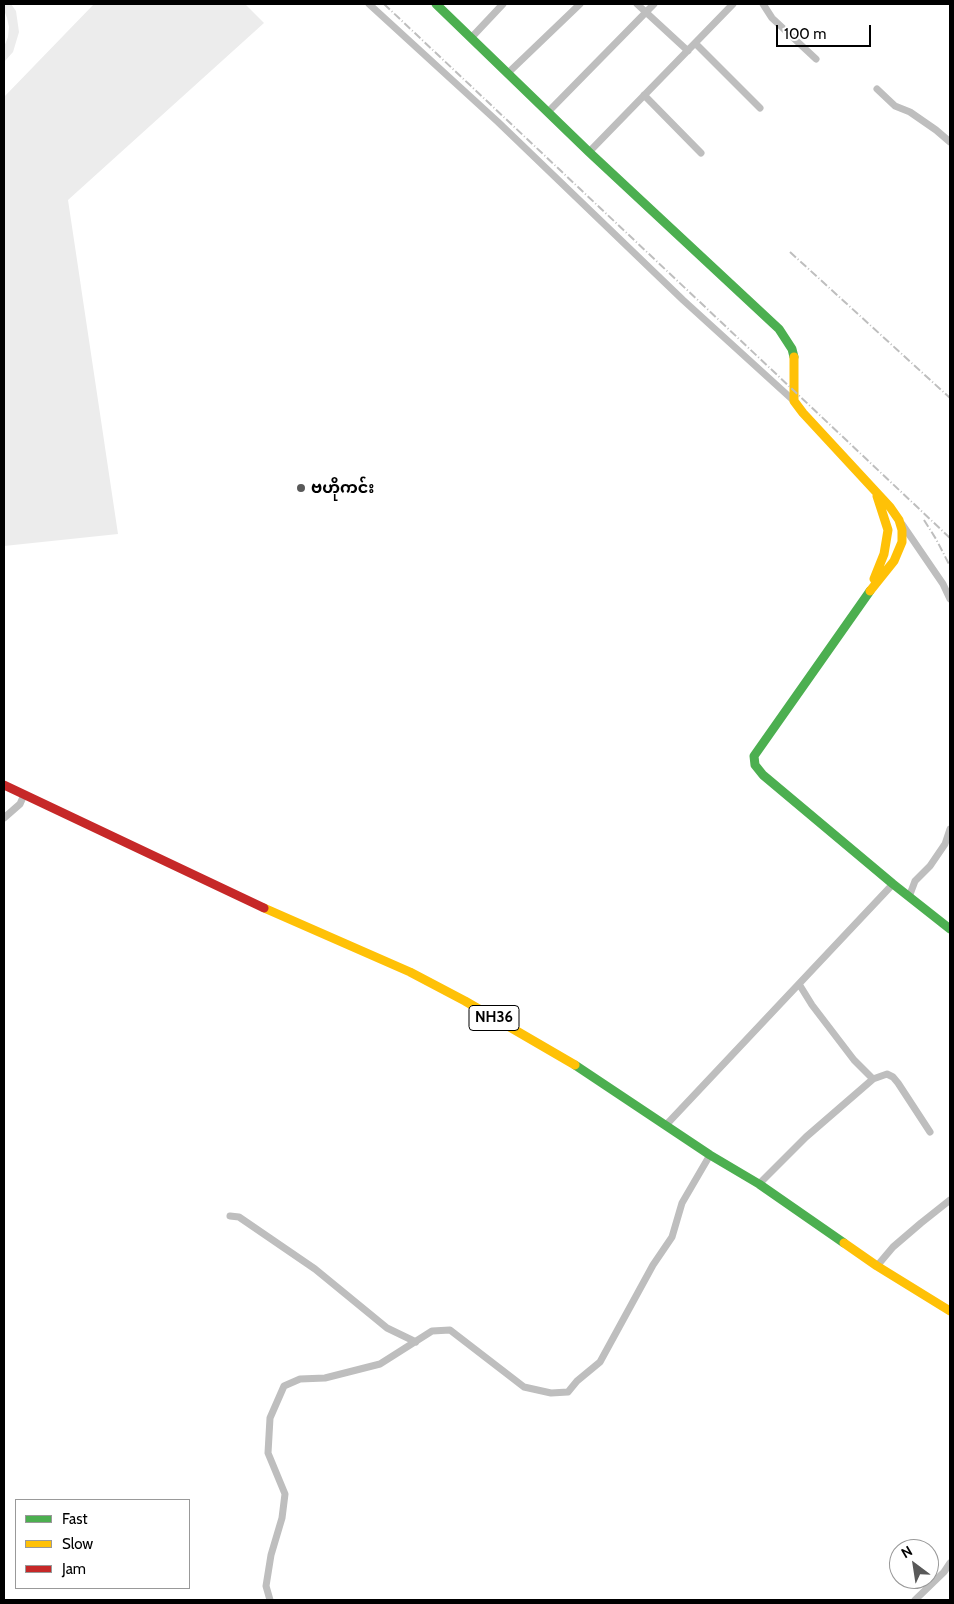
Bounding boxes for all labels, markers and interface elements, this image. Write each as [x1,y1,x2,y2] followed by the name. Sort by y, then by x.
[779,15,874,47] scale bar
[784,25,826,43] text: 100 m
[311,478,374,498] place label: ဗဟိုကင်း
[295,482,307,494] marker: ဗဟိုကင်း
[469,1006,519,1030] road number: NH36
[15,1499,190,1589] legend
[62,1510,87,1528] text: Fast
[62,1535,93,1553] text: Slow
[889,1539,939,1589] north arrow
[898,1542,916,1562] text: N
[62,1560,86,1578] text: Jam

